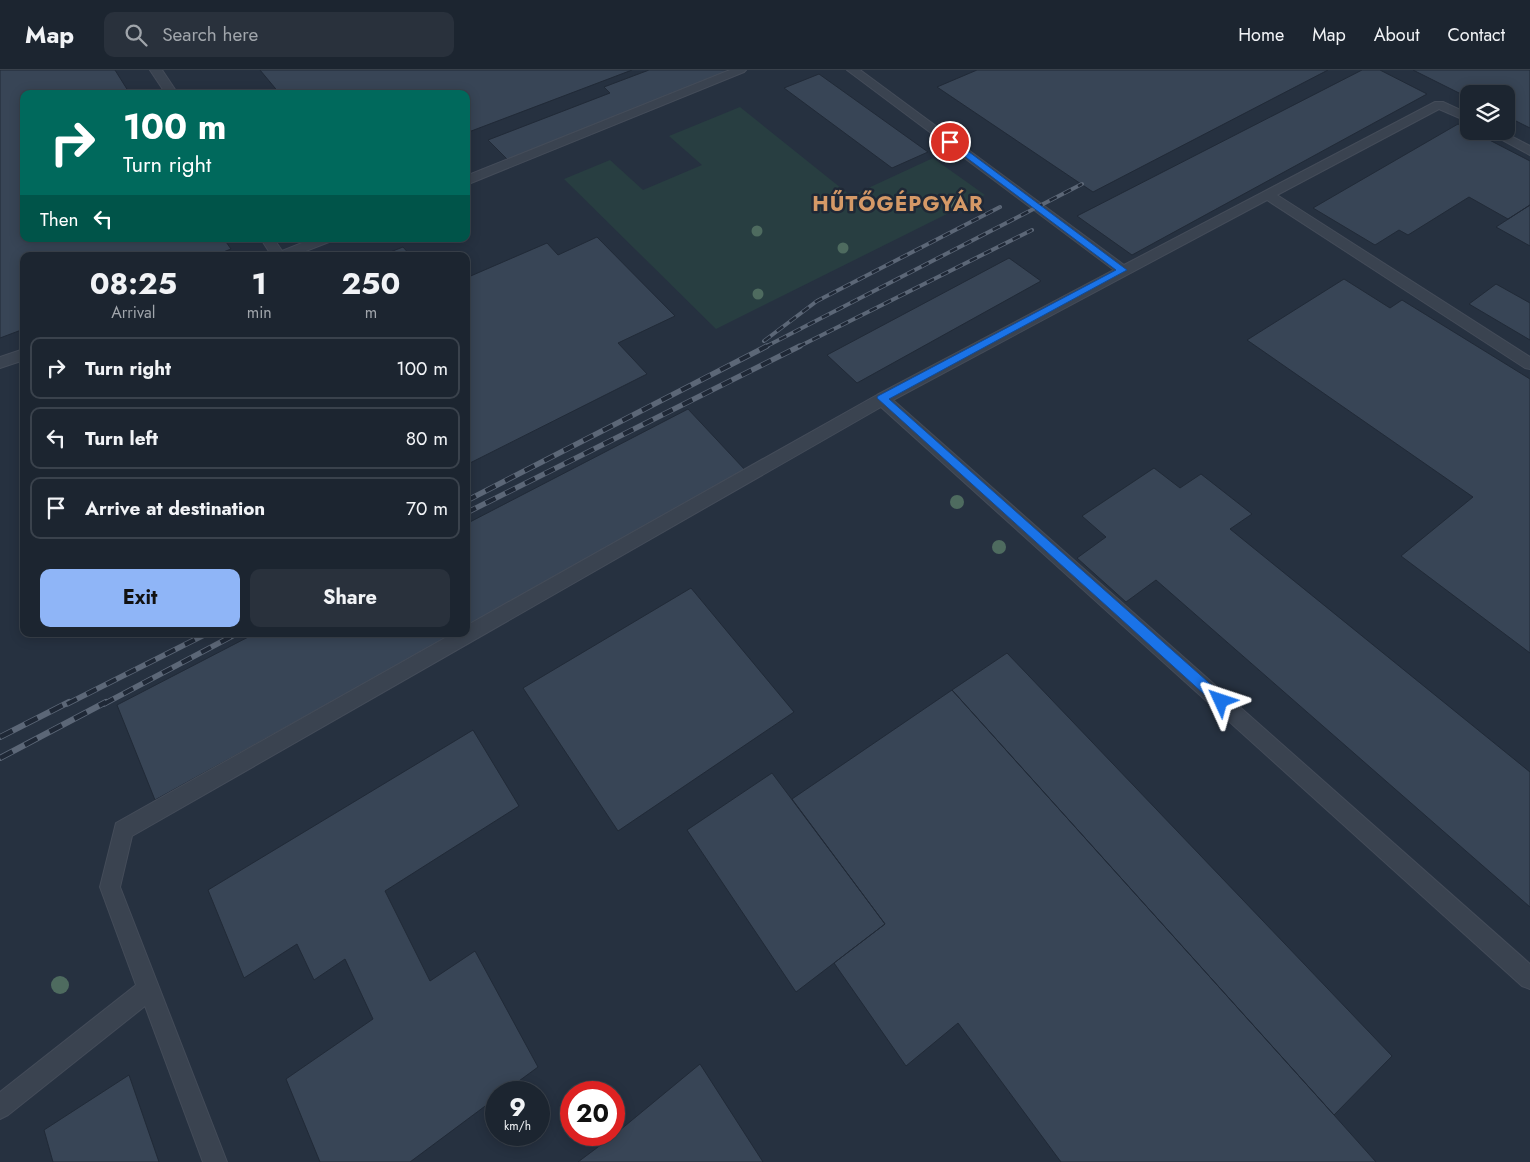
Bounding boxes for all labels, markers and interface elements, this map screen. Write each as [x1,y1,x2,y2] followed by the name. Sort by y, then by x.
[104,12,454,57] search box
[25,17,74,52] text: Map
[122,21,150,49] icon: search
[162,21,258,48] text: Search here
[1238,22,1284,48] text: Home
[1312,22,1346,48] text: Map
[1374,22,1419,48] text: About
[1447,22,1505,48] text: Contact
[1460,85,1515,140] map controls
[1460,85,1515,140] button: layers
[123,102,226,152] text: 100 m
[40,110,105,175] icon: right
[929,121,971,163] pin
[936,128,964,156] icon: arrive
[123,148,211,180] text: Turn right
[812,189,984,219] district label: HŰTŐGÉPGYÁR
[89,205,117,233] icon: left
[40,206,79,233] text: Then
[90,262,177,305] text: 08:25
[252,262,267,305] text: 1
[341,262,400,305] text: 250
[111,301,155,324] text: Arrival
[247,301,272,324] text: min
[365,301,377,324] text: m
[42,354,70,382] icon: right
[85,355,171,382] text: Turn right
[396,355,448,382] text: 100 m
[42,424,70,452] icon: left
[85,425,158,452] text: Turn left
[406,425,448,452] text: 80 m
[42,494,70,522] icon: arrive
[85,495,265,522] text: Arrive at destination
[406,495,448,522] text: 70 m
[40,569,240,627] button: Exit
[250,569,450,627] button: Share
[1194,674,1246,726] position arrow
[560,1081,625,1146] speed limit sign: 20
[509,1089,526,1125] text: 9
[504,1117,531,1135] text: km/h

